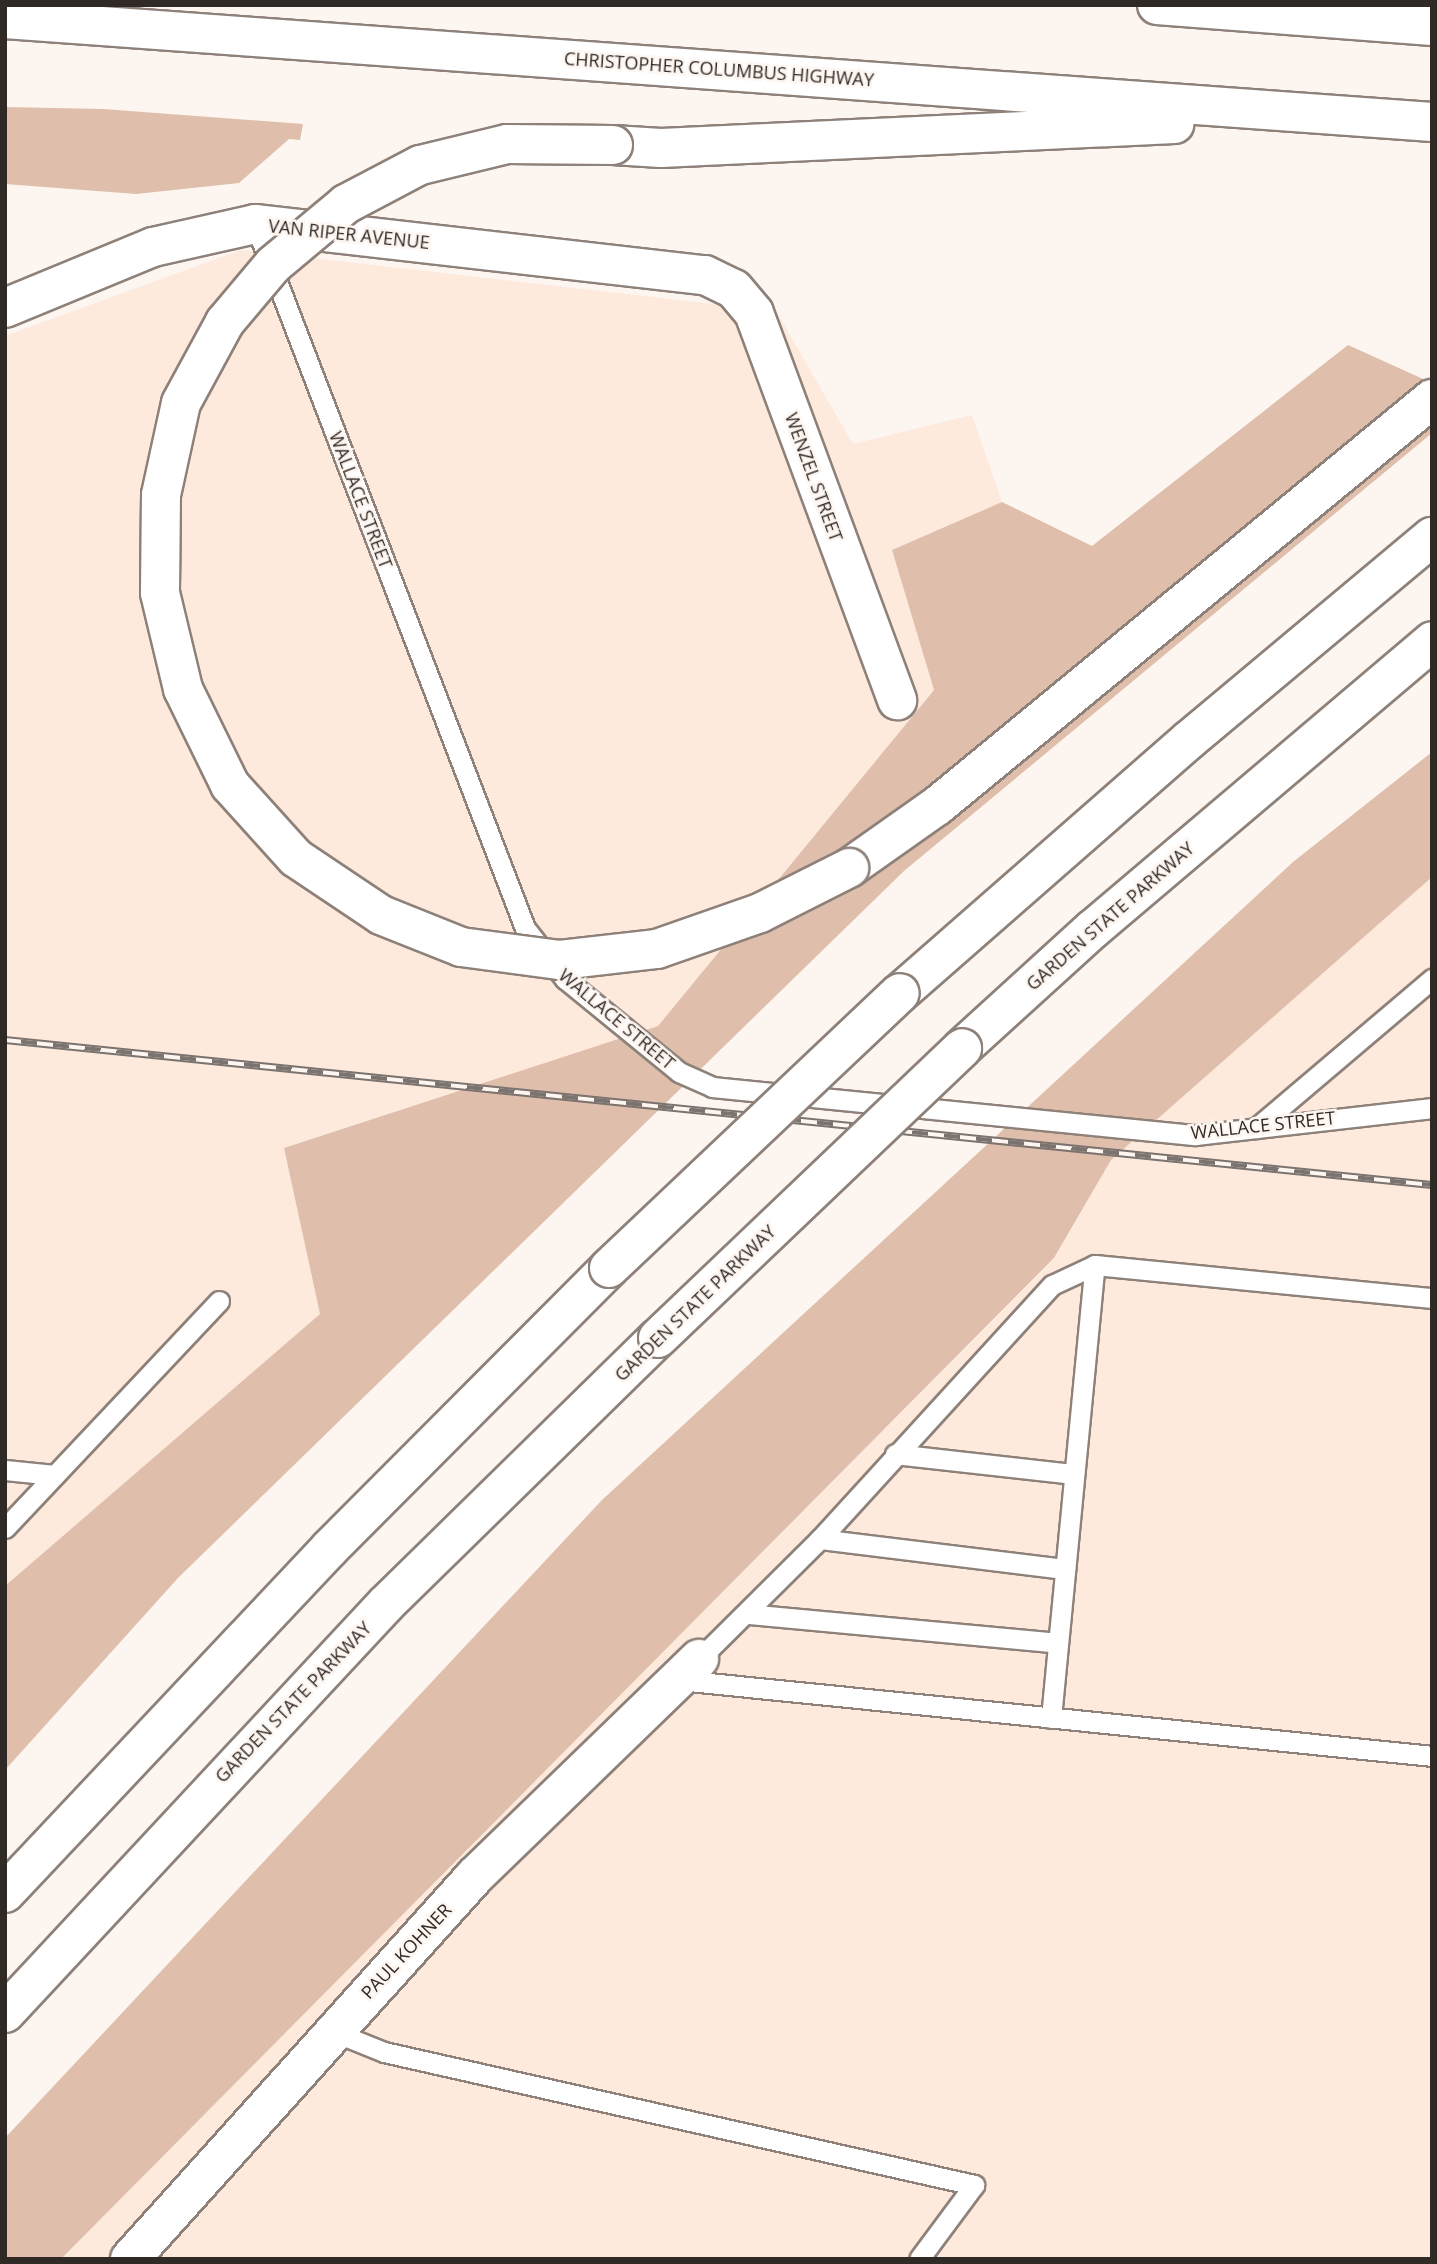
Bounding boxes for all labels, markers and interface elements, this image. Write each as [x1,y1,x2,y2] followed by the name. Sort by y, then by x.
[563,47,875,91] street label: CHRISTOPHER COLUMBUS HIGHWAY
[267,215,431,253] street label: VAN RIPER AVENUE
[781,410,847,544] street label: WENZEL STREET
[325,428,397,572] street label: WALLACE STREET
[1022,837,1198,995] street label: GARDEN STATE PARKWAY
[555,964,679,1074] street label: WALLACE STREET
[1190,1107,1336,1143] street label: WALLACE STREET
[610,1221,780,1385] street label: GARDEN STATE PARKWAY
[211,1617,375,1787] street label: GARDEN STATE PARKWAY
[356,1899,456,2003] street label: PAUL KOHNER

